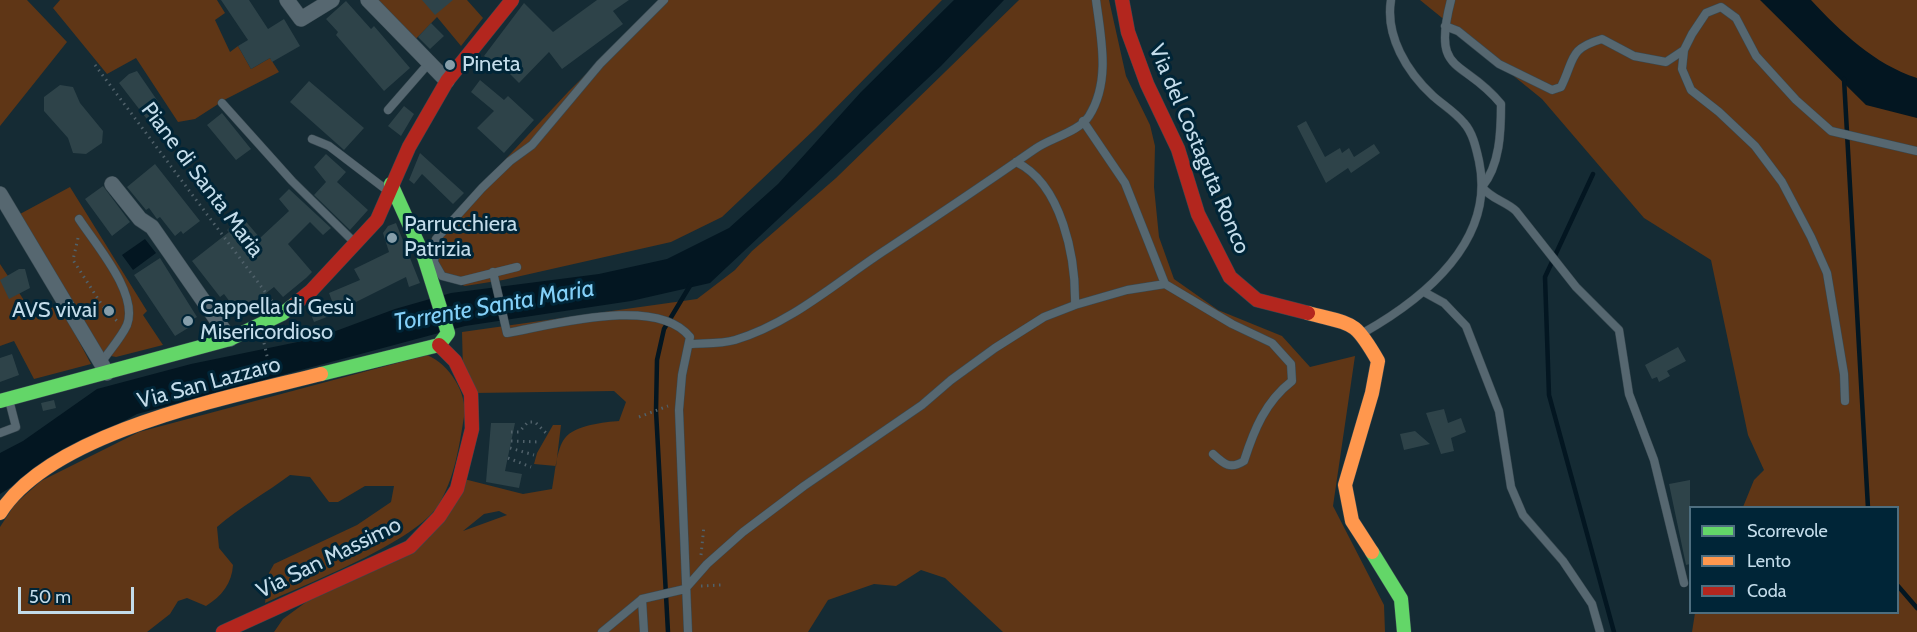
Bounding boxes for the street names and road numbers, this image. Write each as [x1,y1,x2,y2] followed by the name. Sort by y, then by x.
[1143,40,1255,258] street label: Via del Costaguta Ronco
[135,97,269,263] street label: Piane di Santa Maria
[135,351,283,415] street label: Via San Lazzaro
[252,512,406,604] street label: Via San Massimo

